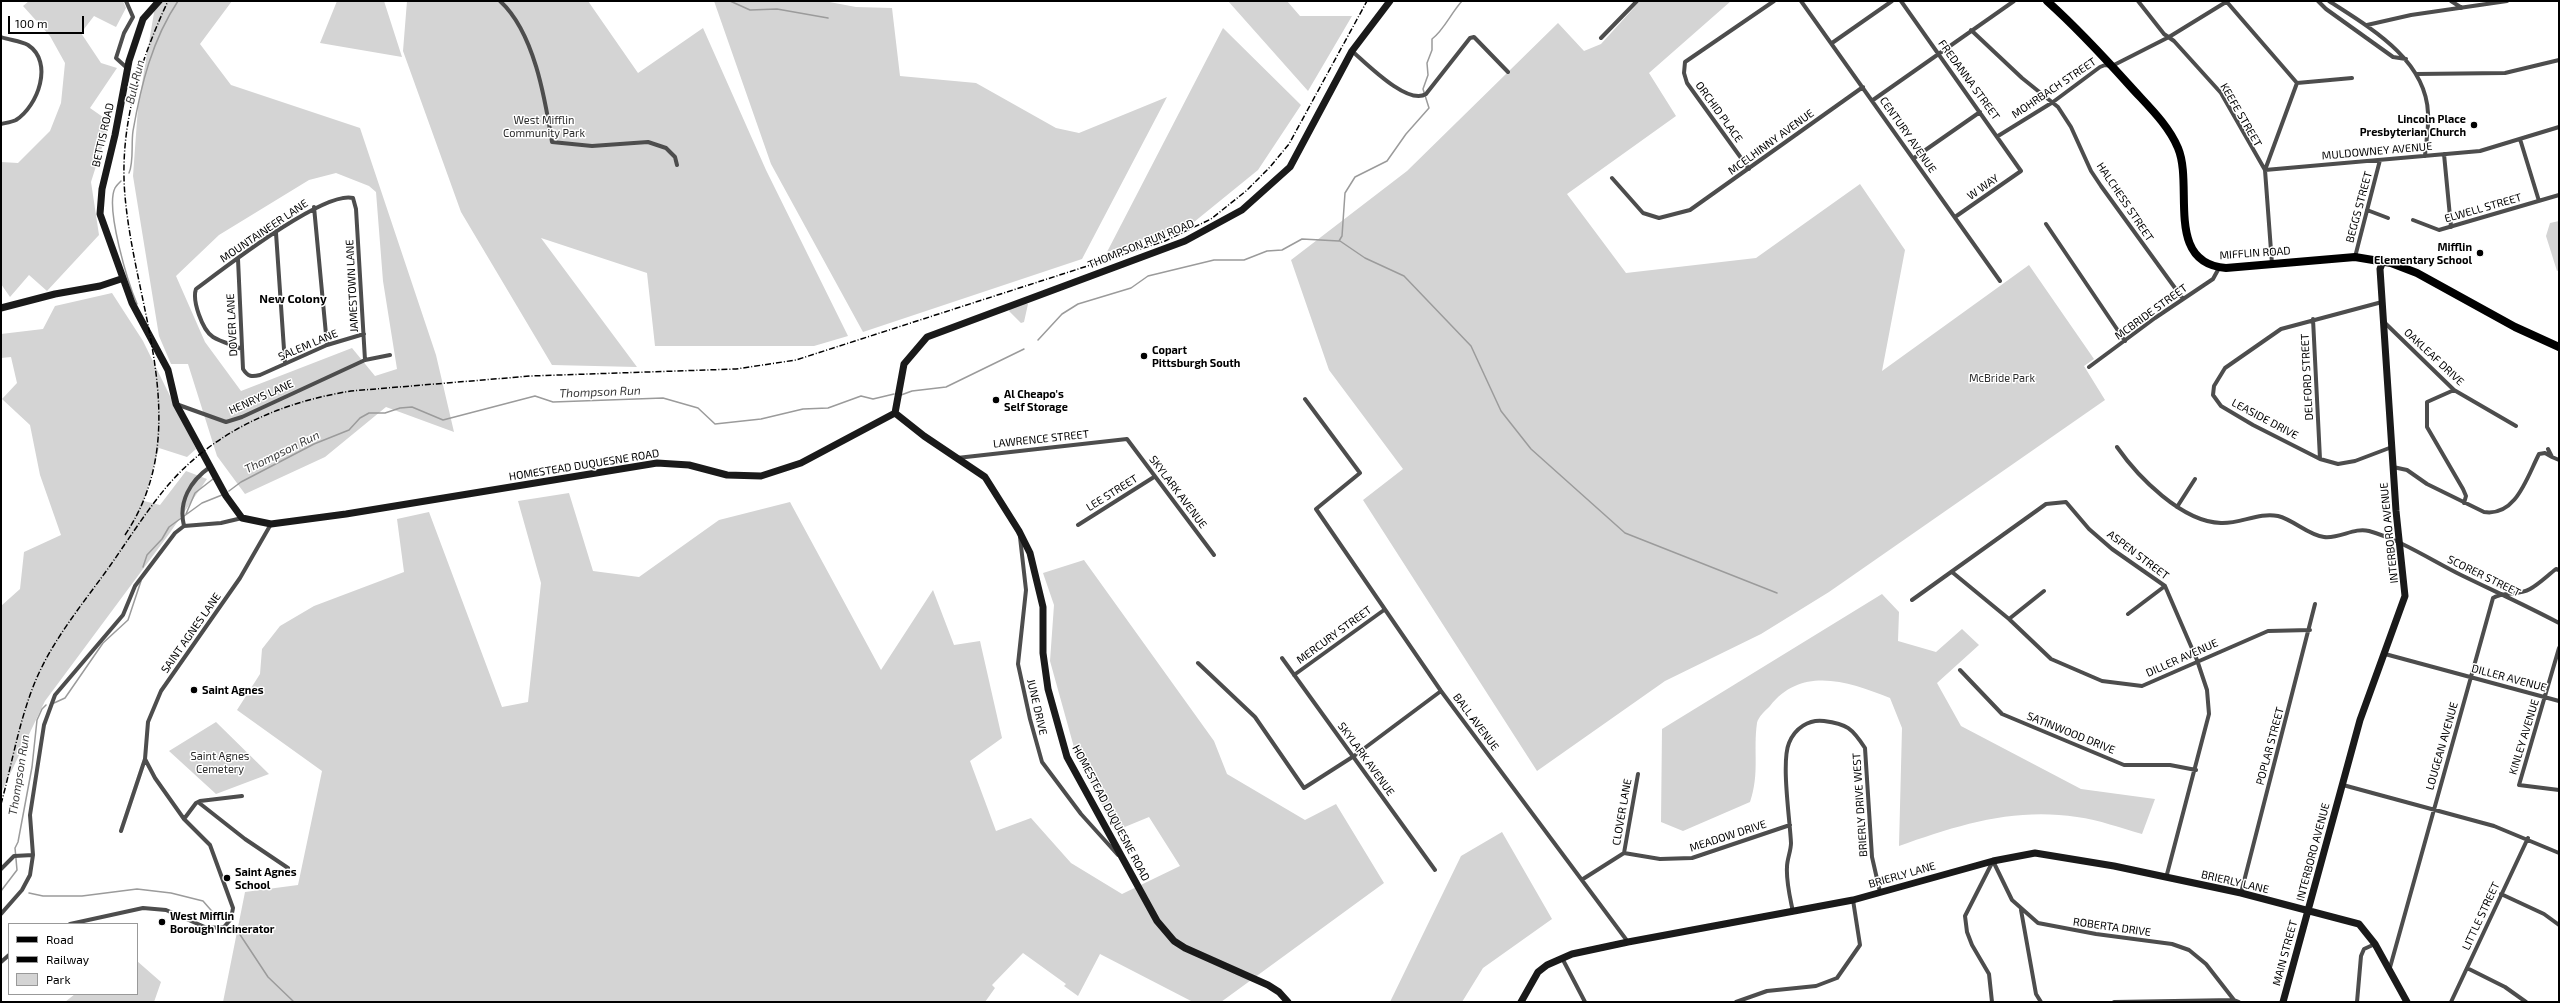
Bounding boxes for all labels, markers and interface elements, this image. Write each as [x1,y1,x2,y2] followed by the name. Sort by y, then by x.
[10,8,86,34] scale bar
[15,16,47,30] text: 100 m
[1935,37,2003,123] street label: FREDANNA STREET
[2009,55,2099,121] street label: MOHRBACH STREET
[123,58,147,106] water label: Bull Run
[1693,79,1745,145] street label: ORCHID PLACE
[2217,81,2265,149] street label: KEEFE STREET
[1877,94,1939,176] street label: CENTURY AVENUE
[89,102,117,168] street label: BETTIS ROAD
[1726,106,1816,178] street label: MCELHINNY AVENUE
[2360,112,2466,138] place label: Lincoln Place Presbyterian Church
[503,113,585,139] park label: West Mifflin Community Park
[2469,120,2479,130] marker: Lincoln Place Presbyterian Church
[2321,140,2433,162] street label: MULDOWNEY AVENUE
[2094,160,2156,244] street label: HALCHESS STREET
[2343,170,2375,244] street label: BEGGS STREET
[1965,171,2001,203] street label: W WAY
[2443,191,2523,225] street label: ELWELL STREET
[217,197,311,265] street label: MOUNTAINEER LANE
[1086,217,1196,271] street label: THOMPSON RUN ROAD
[343,239,361,333] street label: JAMESTOWN LANE
[2374,240,2472,266] place label: Mifflin Elementary School
[2219,244,2291,262] street label: MIFFLIN ROAD
[2475,248,2485,258] marker: Mifflin Elementary School
[2112,281,2190,343] street label: MCBRIDE STREET
[259,292,327,306] district label: New Colony
[224,293,240,357] street label: DOVER LANE
[2401,326,2467,388] street label: OAKLEAF DRIVE
[276,327,340,363] street label: SALEM LANE
[2298,333,2316,421] street label: DELFORD STREET
[1152,343,1240,369] place label: Copart Pittsburgh South
[1139,351,1149,361] marker: Copart Pittsburgh South
[1969,371,2035,385] park label: McBride Park
[227,377,295,417] street label: HENRYS LANE
[559,383,641,401] water label: Thompson Run
[1004,387,1068,413] place label: Al Cheapo's Self Storage
[991,395,1001,405] marker: Al Cheapo's Self Storage
[2229,396,2301,442] street label: LEASIDE DRIVE
[992,427,1090,451] street label: LAWRENCE STREET
[242,428,322,476] water label: Thompson Run
[508,447,660,483] street label: HOMESTEAD DUQUESNE ROAD
[1146,453,1210,531] street label: SKYLARK AVENUE
[1084,472,1140,514] street label: LEE STREET
[2377,482,2401,584] street label: INTERBORO AVENUE
[2105,527,2171,583] street label: ASPEN STREET
[2445,553,2523,599] street label: SCORER STREET
[158,590,224,676] street label: SAINT AGNES LANE
[1294,603,1374,667] street label: MERCURY STREET
[2144,636,2220,680] street label: DILLER AVENUE
[2470,662,2548,694] street label: DILLER AVENUE
[1024,678,1050,736] street label: JUNE DRIVE
[202,683,263,697] place label: Saint Agnes
[189,685,199,695] marker: Saint Agnes
[1450,691,1502,753] street label: BALL AVENUE
[2506,698,2542,776] street label: KINLEY AVENUE
[2423,701,2461,791] street label: LOUGEAN AVENUE
[2253,706,2287,786] street label: POPLAR STREET
[2025,709,2117,757] street label: SATINWOOD DRIVE
[1335,720,1397,798] street label: SKYLARK AVENUE
[6,734,32,816] water label: Thompson Run
[1069,743,1153,883] street label: HOMESTEAD DUQUESNE ROAD
[191,749,249,775] park label: Saint Agnes Cemetery
[1850,753,1870,857] street label: BRIERLY DRIVE WEST
[1610,778,1634,846] street label: CLOVER LANE
[2294,801,2332,903] street label: INTERBORO AVENUE
[1688,817,1768,855] street label: MEADOW DRIVE
[1867,859,1937,891] street label: BRIERLY LANE
[235,865,296,891] place label: Saint Agnes School
[2200,868,2270,896] street label: BRIERLY LANE
[222,873,232,883] marker: Saint Agnes School
[2459,880,2503,952] street label: LITTLE STREET
[170,909,274,935] place label: West Mifflin Borough Incinerator
[2072,915,2152,939] street label: ROBERTA DRIVE
[157,917,167,927] marker: West Mifflin Borough Incinerator
[2270,919,2300,987] street label: MAIN STREET
[8,923,138,995] legend
[46,932,74,946] text: Road
[46,952,89,966] text: Railway
[46,972,71,986] text: Park

